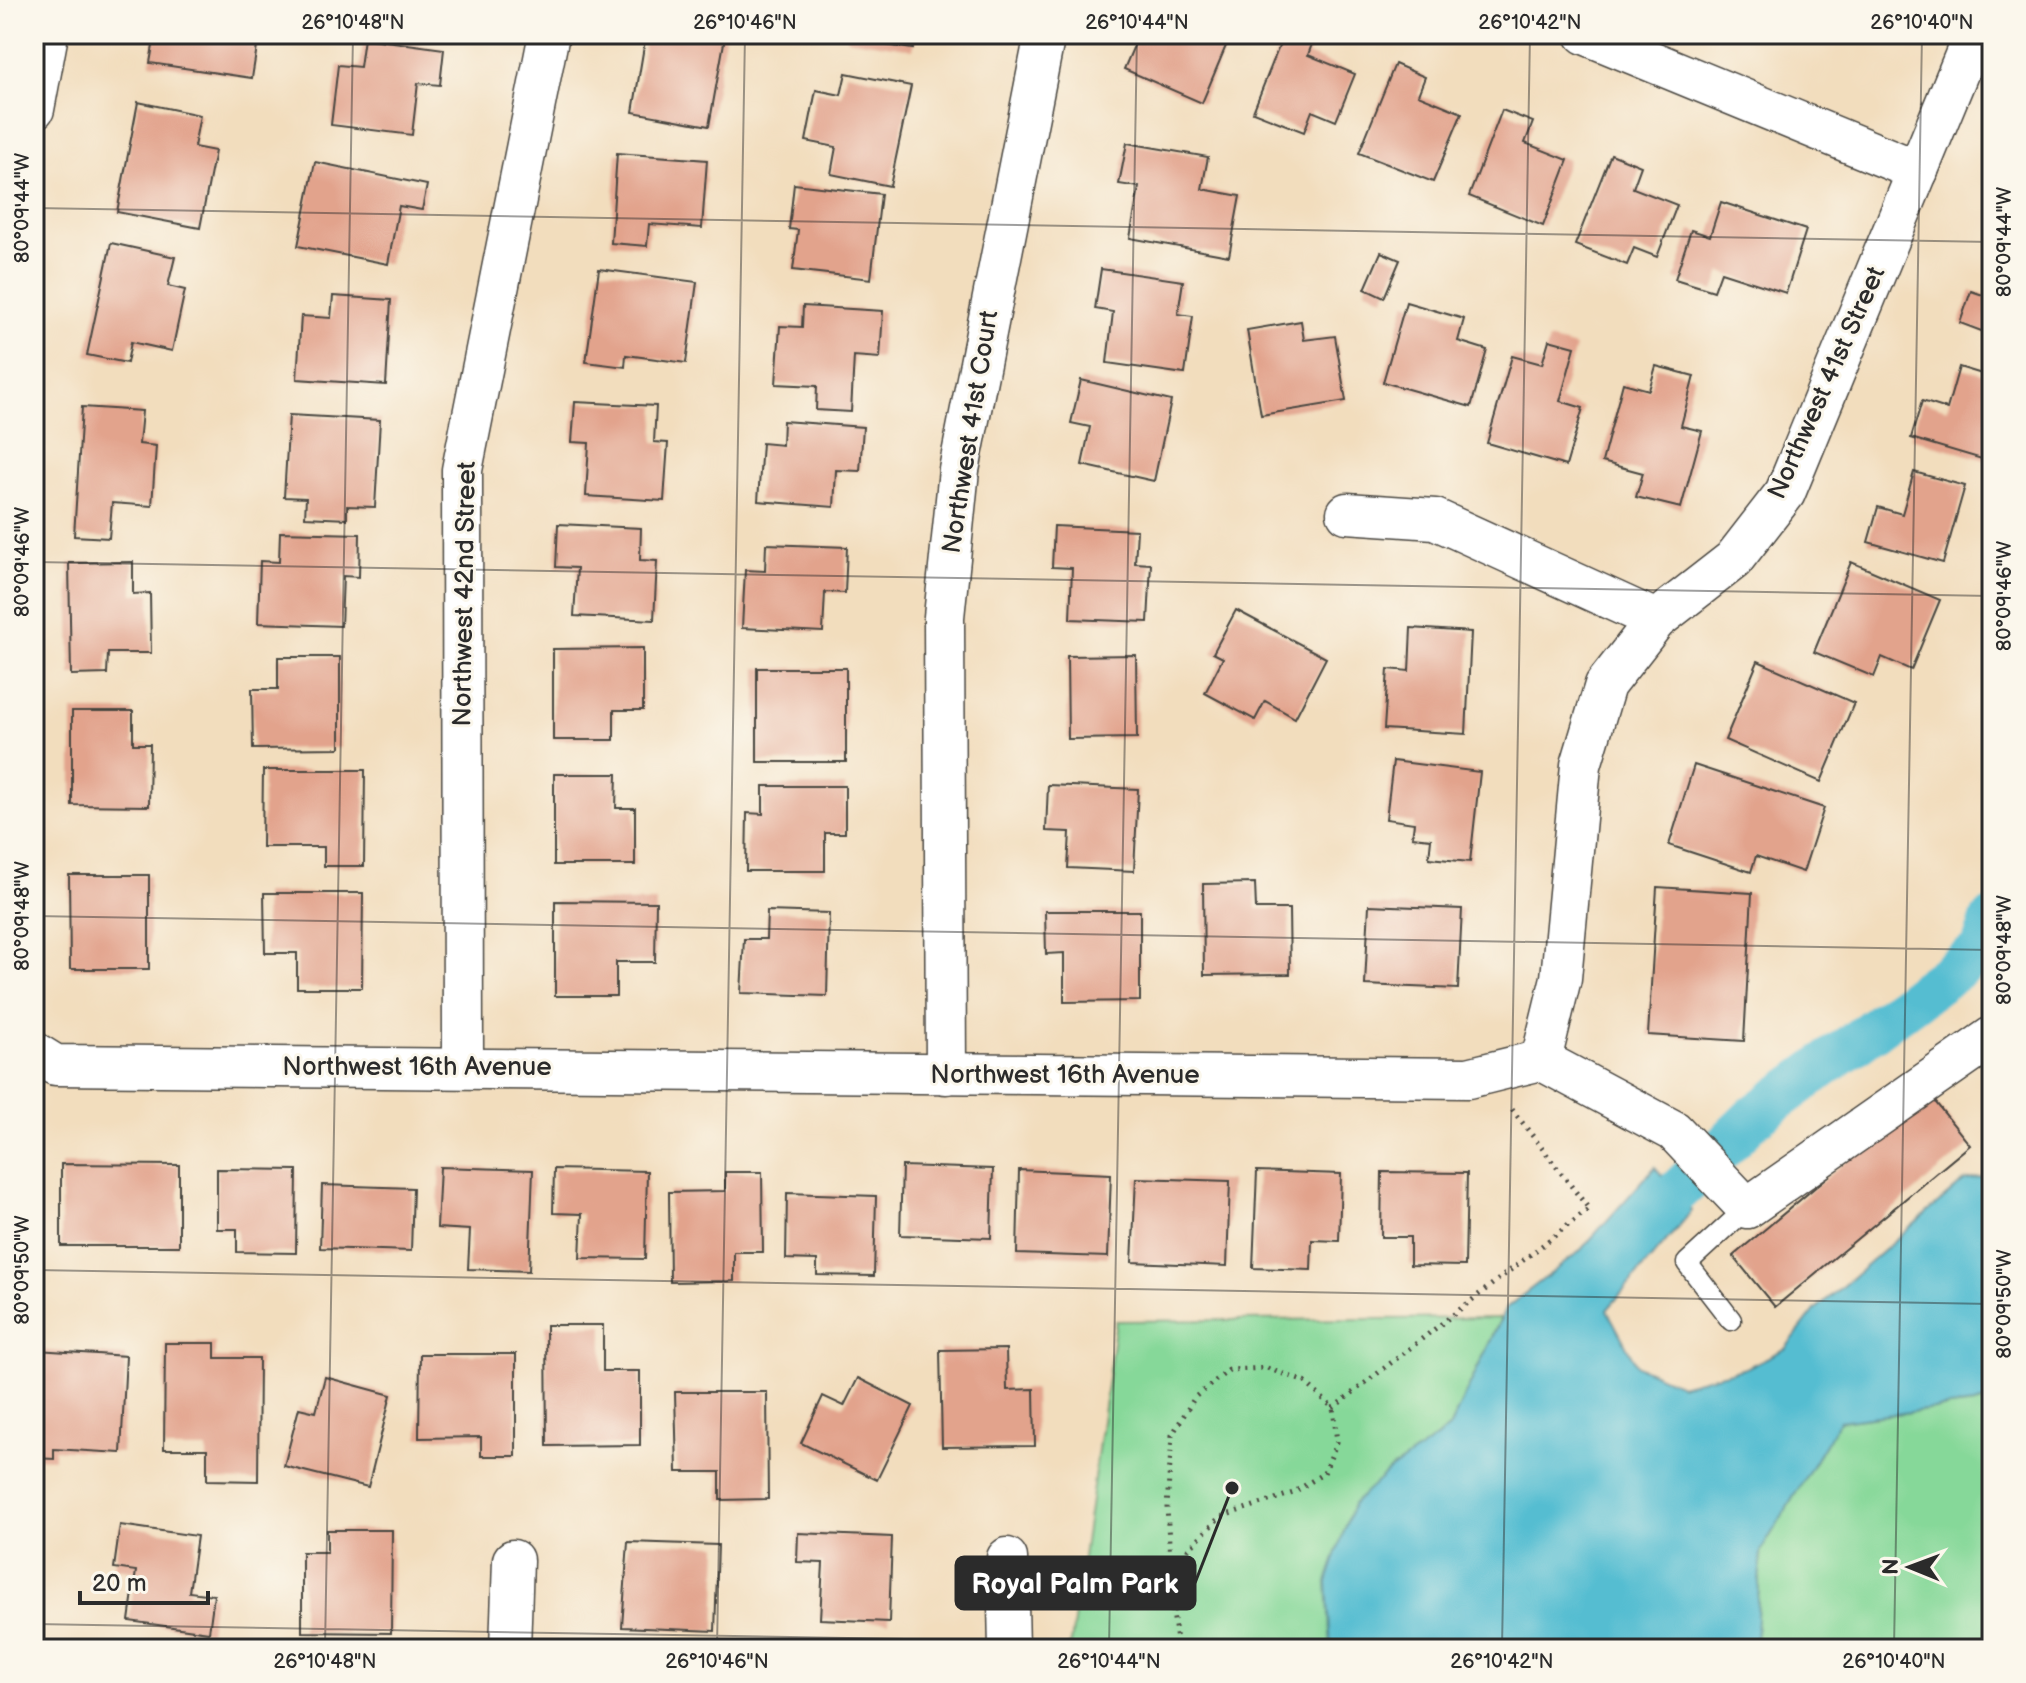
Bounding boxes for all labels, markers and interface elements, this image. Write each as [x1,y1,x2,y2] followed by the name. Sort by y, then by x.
[301,11,405,35] text: 26°10'48"N
[693,11,797,35] text: 26°10'46"N
[1085,11,1189,35] text: 26°10'44"N
[1478,11,1582,35] text: 26°10'42"N
[1870,11,1974,35] text: 26°10'40"N
[11,153,35,263] text: 80°09'44"W
[1993,187,2017,297] text: 80°09'44"W
[1762,262,1892,504] street label: Northwest 41st Street
[936,308,1006,556] street label: Northwest 41st Court
[447,461,483,727] street label: Northwest 42nd Street
[11,507,35,617] text: 80°09'46"W
[1993,541,2017,651] text: 80°09'46"W
[11,861,35,971] text: 80°09'48"W
[1993,895,2017,1005] text: 80°09'48"W
[282,1052,552,1083] street label: Northwest 16th Avenue
[930,1060,1200,1091] street label: Northwest 16th Avenue
[11,1215,35,1325] text: 80°09'50"W
[1993,1249,2017,1359] text: 80°09'50"W
[1870,1527,1950,1607] north arrow
[80,1555,208,1605] scale bar
[956,1557,1195,1609] callout: Royal Palm Park
[1878,1558,1905,1575] text: N
[971,1568,1179,1601] text: Royal Palm Park
[92,1569,147,1598] text: 20 m
[273,1650,377,1674] text: 26°10'48"N
[665,1650,769,1674] text: 26°10'46"N
[1057,1650,1161,1674] text: 26°10'44"N
[1450,1650,1554,1674] text: 26°10'42"N
[1842,1650,1946,1674] text: 26°10'40"N

